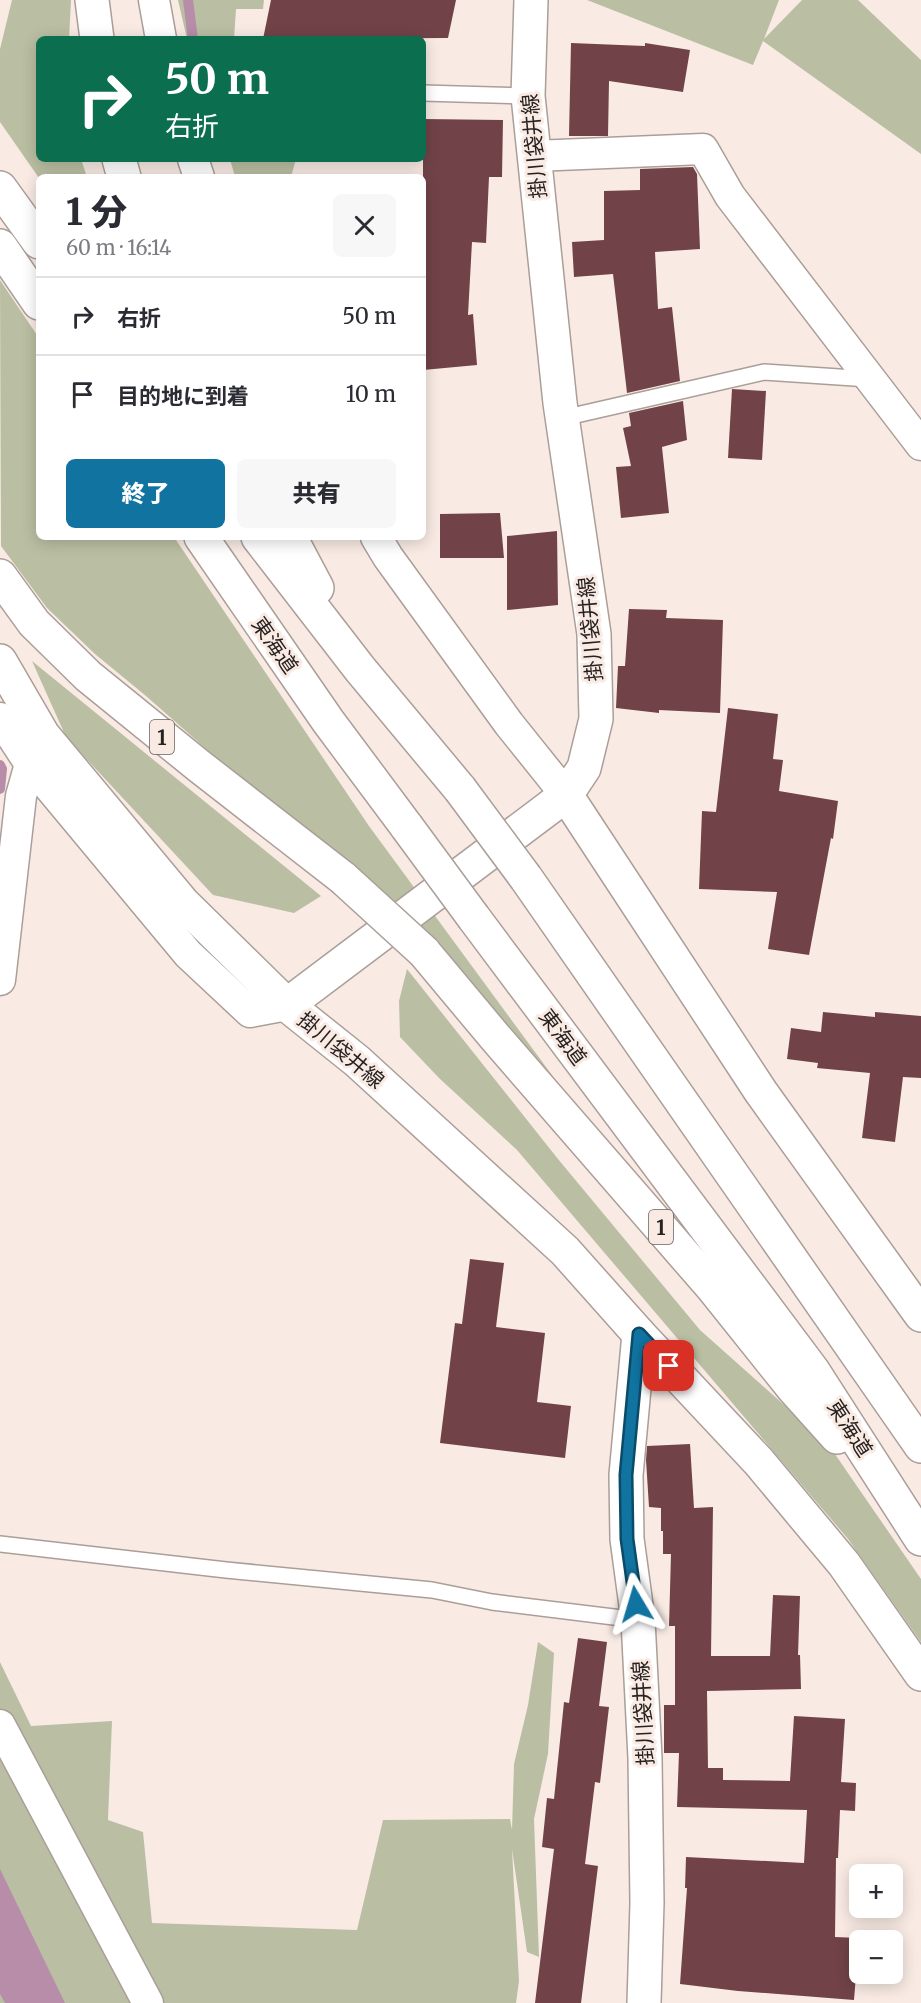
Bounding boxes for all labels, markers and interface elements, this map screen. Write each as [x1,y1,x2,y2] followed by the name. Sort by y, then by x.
[165,53,269,105] text: 50 m
[66,60,144,138] icon: right
[516,93,552,199] street label: 掛川袋井線
[165,109,219,143] text: 右折
[66,190,127,235] text: 1 分
[333,194,396,257] button: close
[66,235,171,260] text: 60 m · 16:14
[66,300,99,333] icon: right
[342,302,396,330] text: 50 m
[117,304,161,332] text: 右折
[66,378,99,411] icon: arrive
[346,380,396,408] text: 10 m
[117,382,249,410] text: 目的地に到着
[66,459,225,528] button: 終了
[237,459,396,528] button: 共有
[572,576,608,682] street label: 掛川袋井線
[246,611,304,679] street label: 東海道
[150,720,174,754] road number: 1
[533,1004,593,1070] street label: 東海道
[292,1006,390,1094] street label: 掛川袋井線
[649,1210,673,1244] road number: 1
[643,1340,694,1391] pin
[652,1349,685,1382] icon: arrive
[822,1394,878,1462] street label: 東海道
[604,1572,668,1636] position arrow
[627,1660,659,1766] street label: 掛川袋井線
[849,1864,903,1984] map controls
[849,1864,903,1918] button: +
[849,1930,903,1984] button: −

